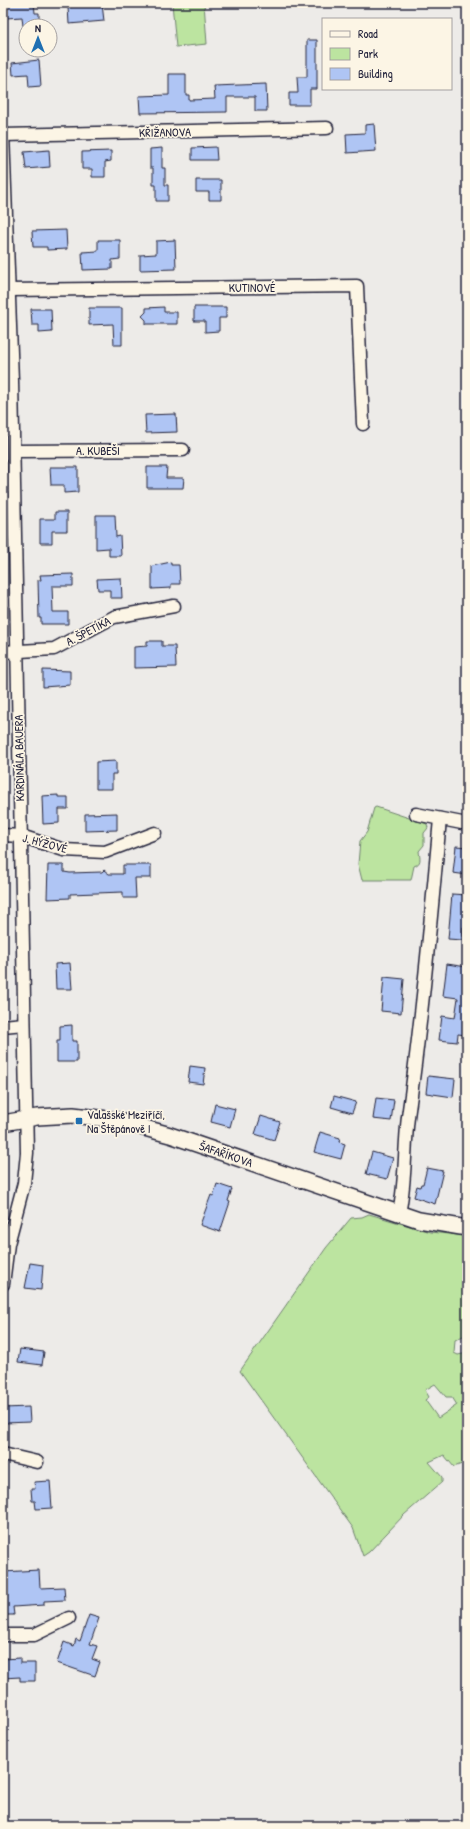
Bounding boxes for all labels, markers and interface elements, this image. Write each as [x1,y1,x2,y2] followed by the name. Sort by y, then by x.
[18,18,58,58] north arrow
[322,18,452,90] legend
[35,21,41,35] text: N
[358,25,378,42] text: Road
[358,45,378,62] text: Park
[358,65,393,82] text: Building
[139,123,191,141] street label: KŘIŽANOVA
[229,279,276,296] street label: KUTINOVÉ
[76,442,120,459] street label: A. KUBEŠI
[63,612,113,650] street label: A. ŠPETÍKA
[10,714,28,801] street label: KARDINÁLA BAUERA
[21,829,70,857] street label: J. HÝŽOVÉ
[87,1106,165,1137] place label: Valašské Meziříčí, Na Štěpánově I
[74,1116,84,1126] marker: Valašské Meziříčí, Na Štěpánově I
[197,1137,255,1171] street label: ŠAFAŘÍKOVA

